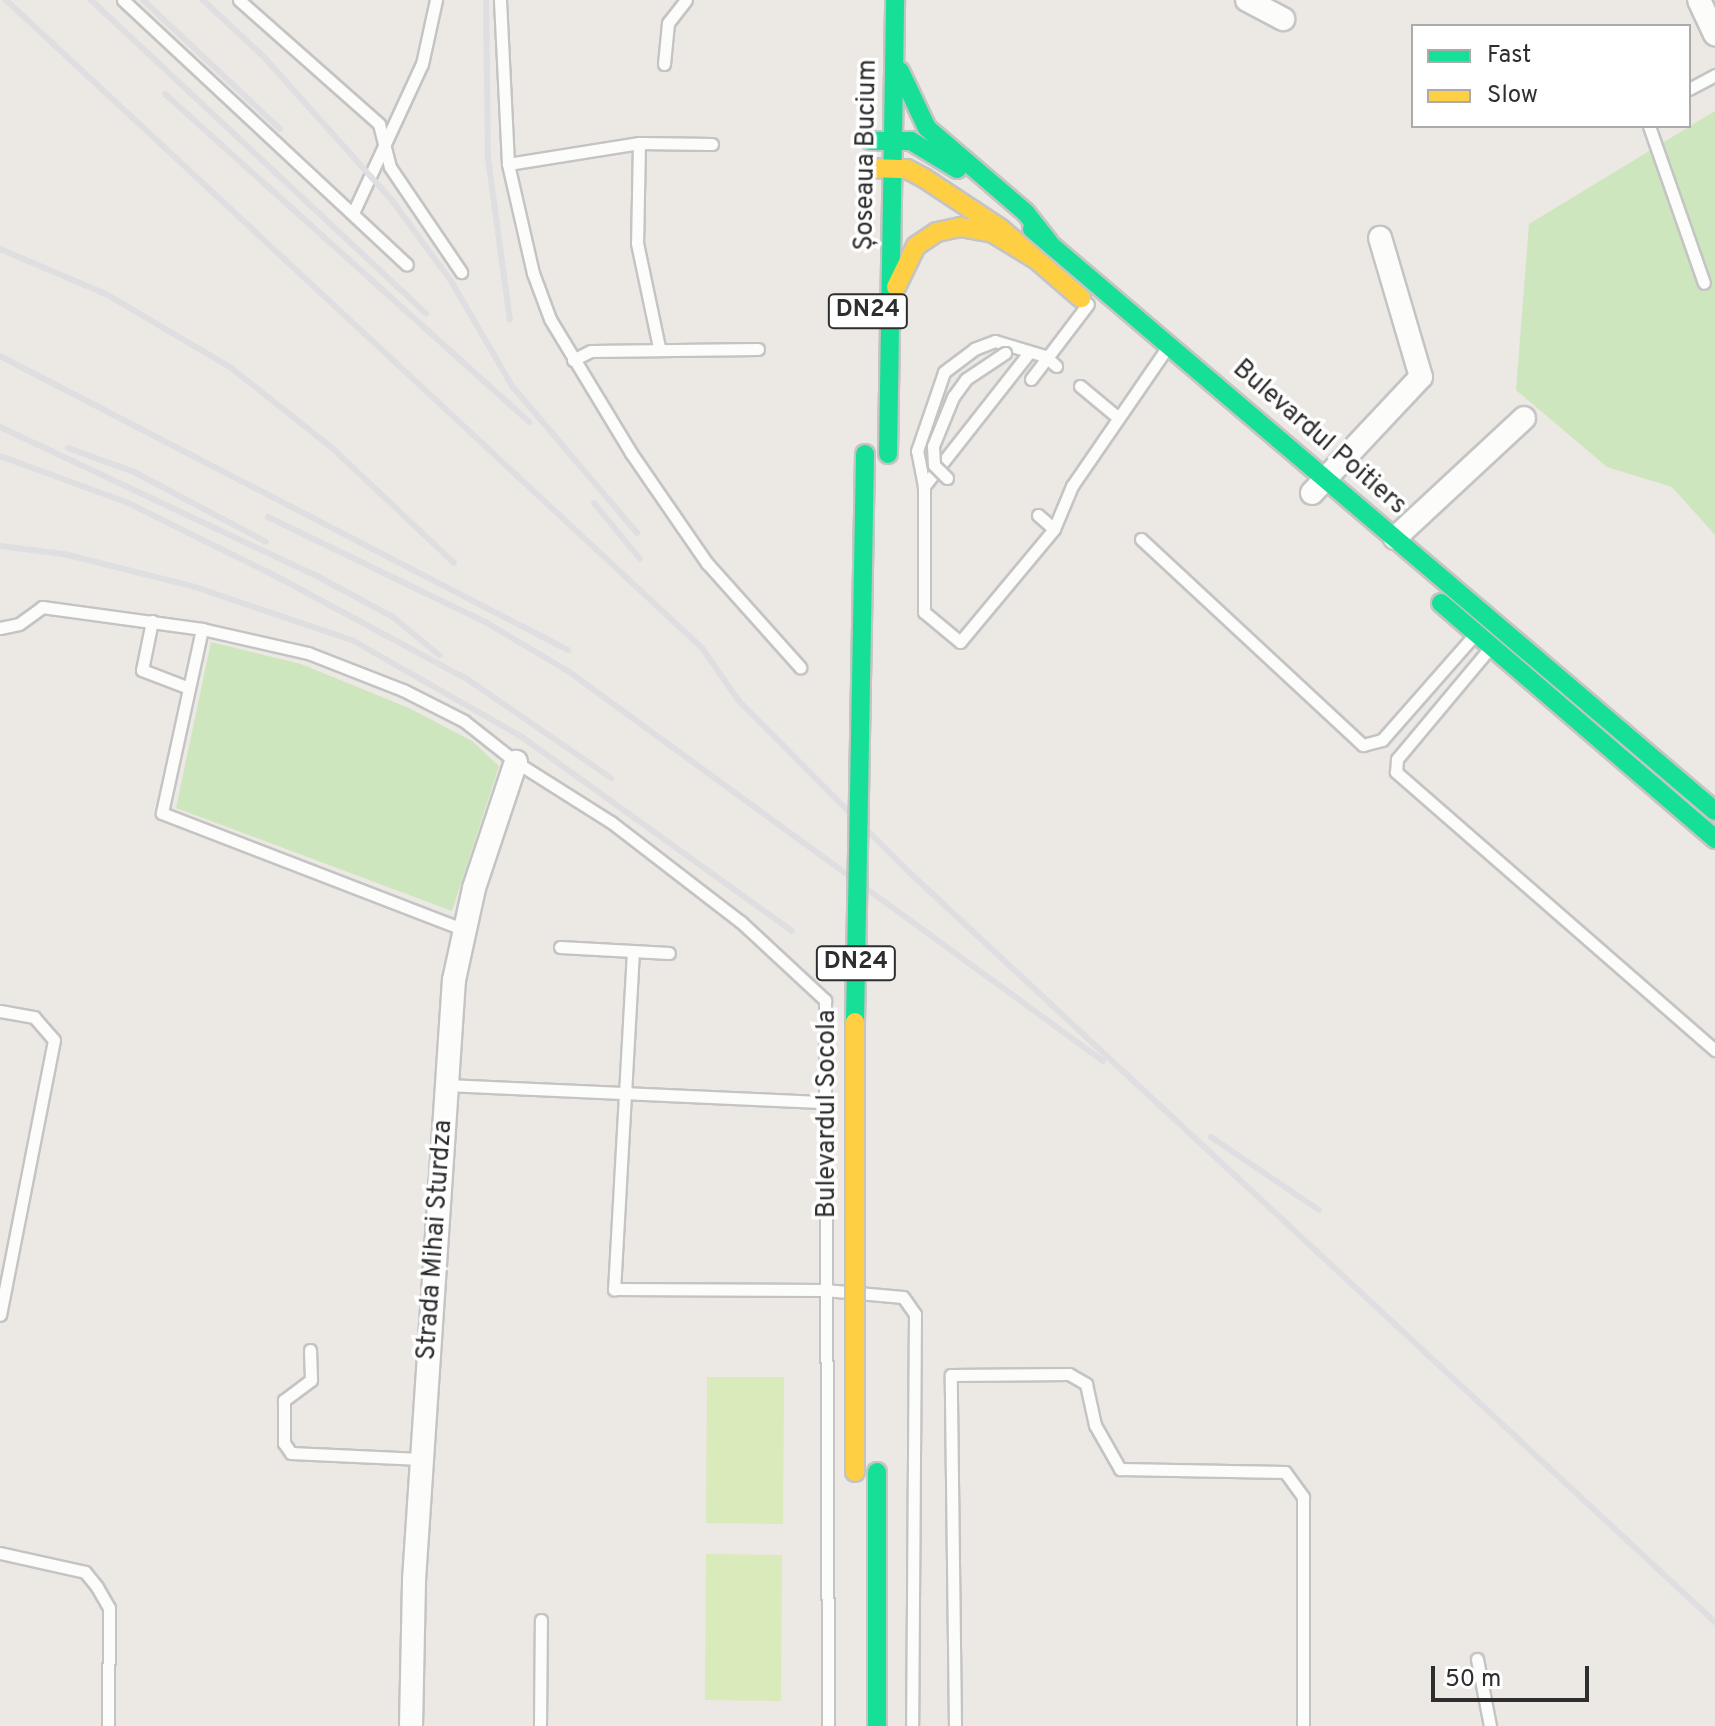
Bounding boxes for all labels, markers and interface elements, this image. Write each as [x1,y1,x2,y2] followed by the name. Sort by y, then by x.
[1411,24,1691,128] legend
[1487,41,1531,71] text: Fast
[850,59,884,251] street label: Șoseaua Bucium
[1487,81,1538,111] text: Slow
[826,291,910,331] road number: DN24
[1226,354,1412,522] street label: Bulevardul Poitiers
[814,943,898,983] road number: DN24
[812,1010,844,1218] street label: Bulevardul Socola
[412,1119,460,1361] street label: Strada Mihai Sturdza
[1435,1650,1593,1700] scale bar
[1445,1665,1501,1695] text: 50 m

